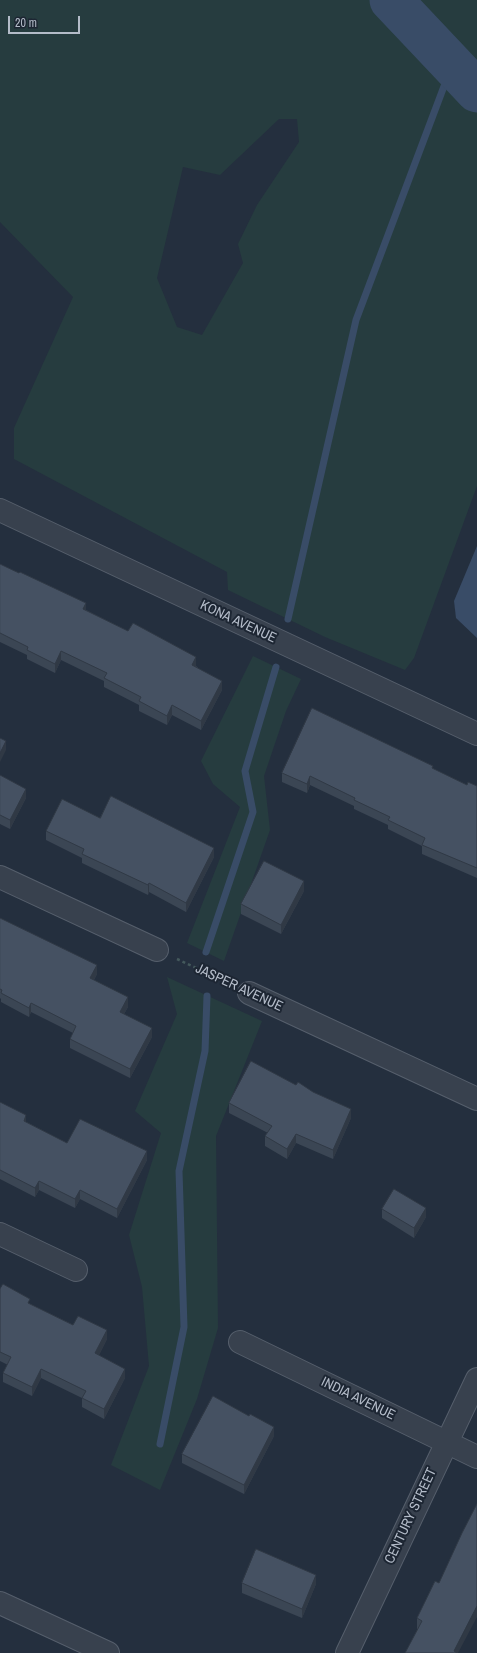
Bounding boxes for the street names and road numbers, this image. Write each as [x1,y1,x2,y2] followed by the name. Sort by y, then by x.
[197,597,279,647] street label: KONA AVENUE
[193,960,285,1016] street label: JASPER AVENUE
[318,1374,398,1424] street label: INDIA AVENUE
[381,1465,441,1567] street label: CENTURY STREET

